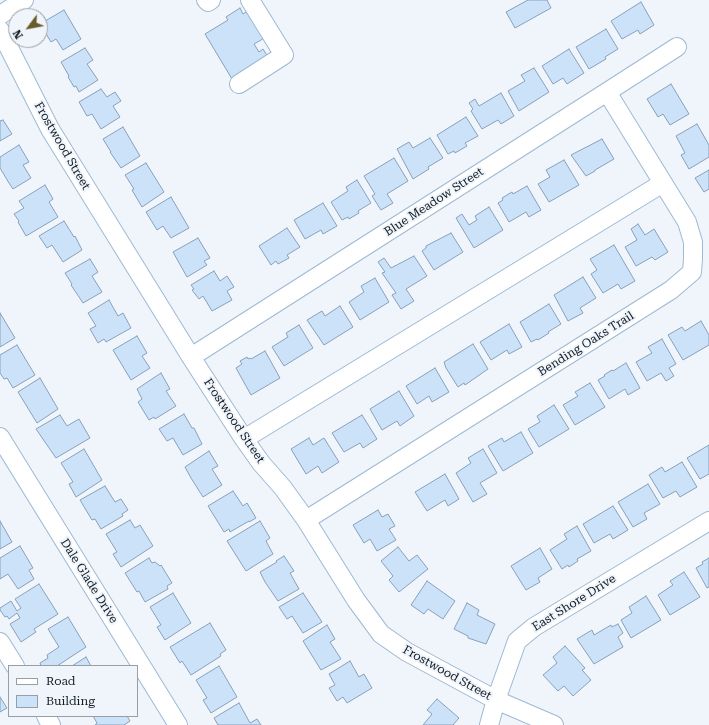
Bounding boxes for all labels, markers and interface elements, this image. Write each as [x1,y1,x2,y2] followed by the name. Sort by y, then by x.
[8,8,48,48] north arrow
[10,27,26,41] text: N
[31,99,93,193] street label: Frostwood Street
[382,165,486,239] street label: Blue Meadow Street
[535,309,637,379] street label: Bending Oaks Trail
[200,376,268,466] street label: Frostwood Street
[57,536,121,626] street label: Dale Glade Drive
[530,572,618,634] street label: East Shore Drive
[400,643,494,703] street label: Frostwood Street
[8,665,138,717] legend
[46,674,75,688] text: Road
[46,694,95,708] text: Building

